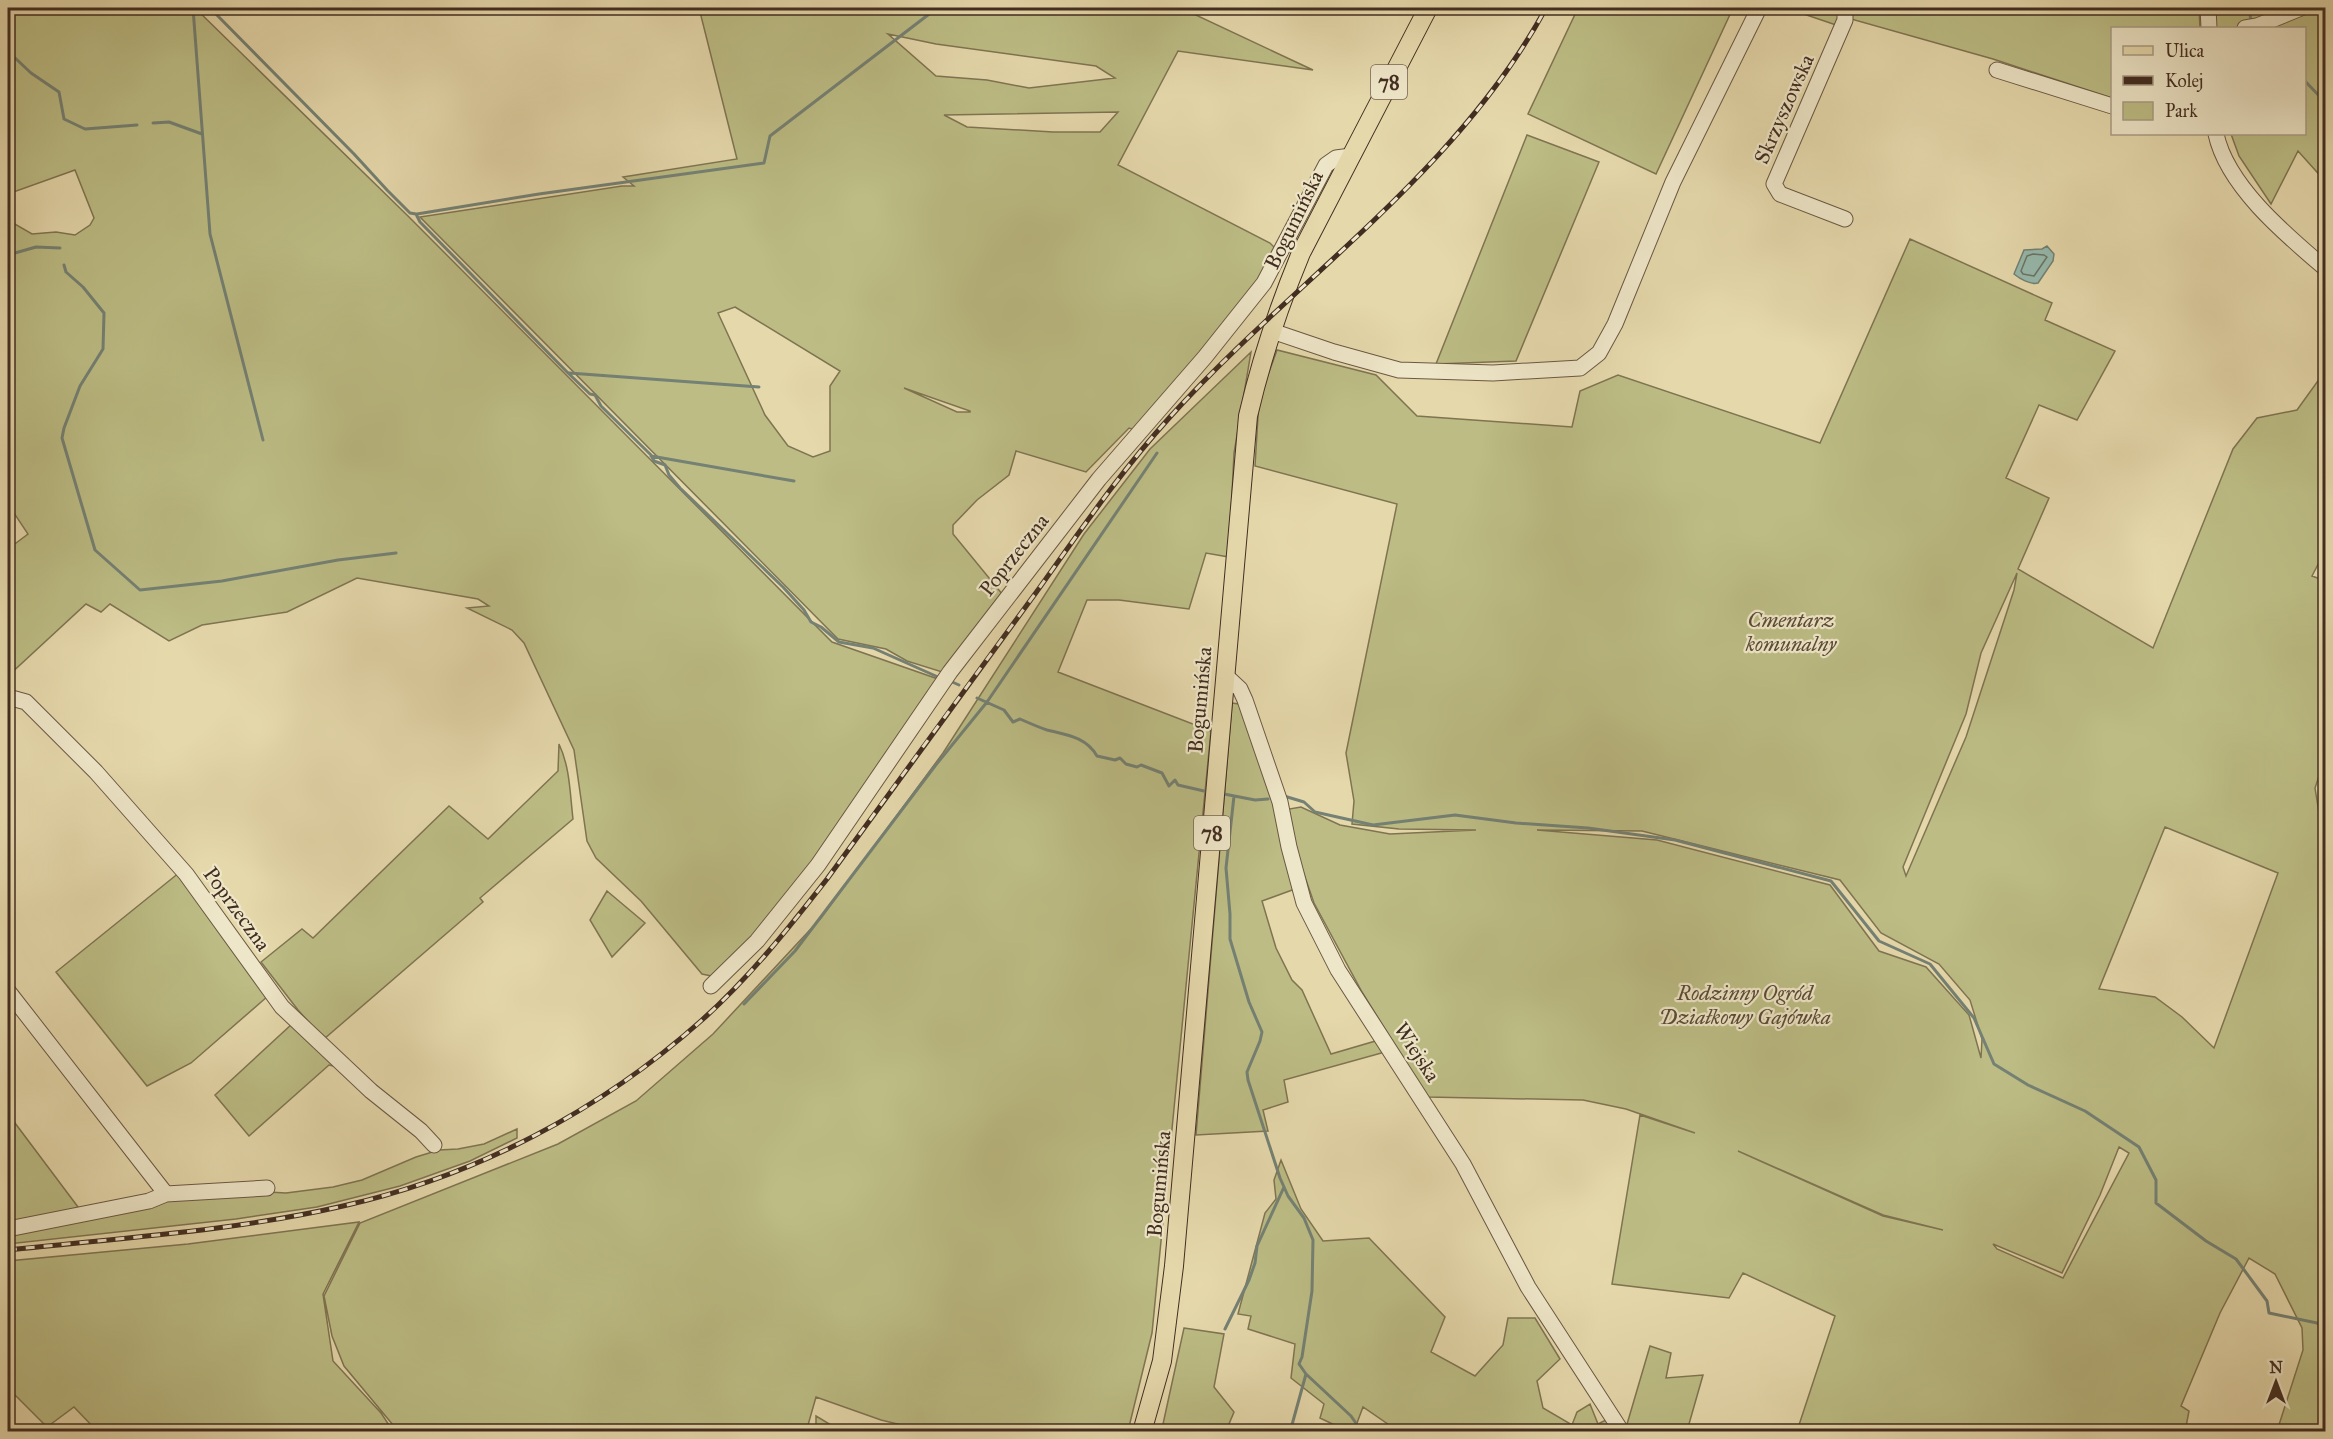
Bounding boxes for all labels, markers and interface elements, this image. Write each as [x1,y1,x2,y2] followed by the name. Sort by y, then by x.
[2111,27,2306,135] legend
[2165,40,2205,62] text: Ulica
[1748,50,1820,168] street label: Skrzyszowska
[1371,65,1407,99] road number: 78
[2165,70,2203,92] text: Kolej
[2165,100,2198,122] text: Park
[1259,166,1329,274] street label: Bogumińska
[974,508,1054,602] street label: Poprzeczna
[1745,607,1837,657] park label: Cmentarz komunalny
[1182,646,1218,754] street label: Bogumińska
[1194,816,1230,850] road number: 78
[198,862,276,956] street label: Poprzeczna
[1659,980,1831,1030] park label: Rodzinny Ogród Działkowy Gajówka
[1388,1017,1446,1087] street label: Wiejska
[1141,1130,1177,1238] street label: Bogumińska
[2246,1352,2306,1412] north arrow
[2269,1358,2283,1377] text: N

